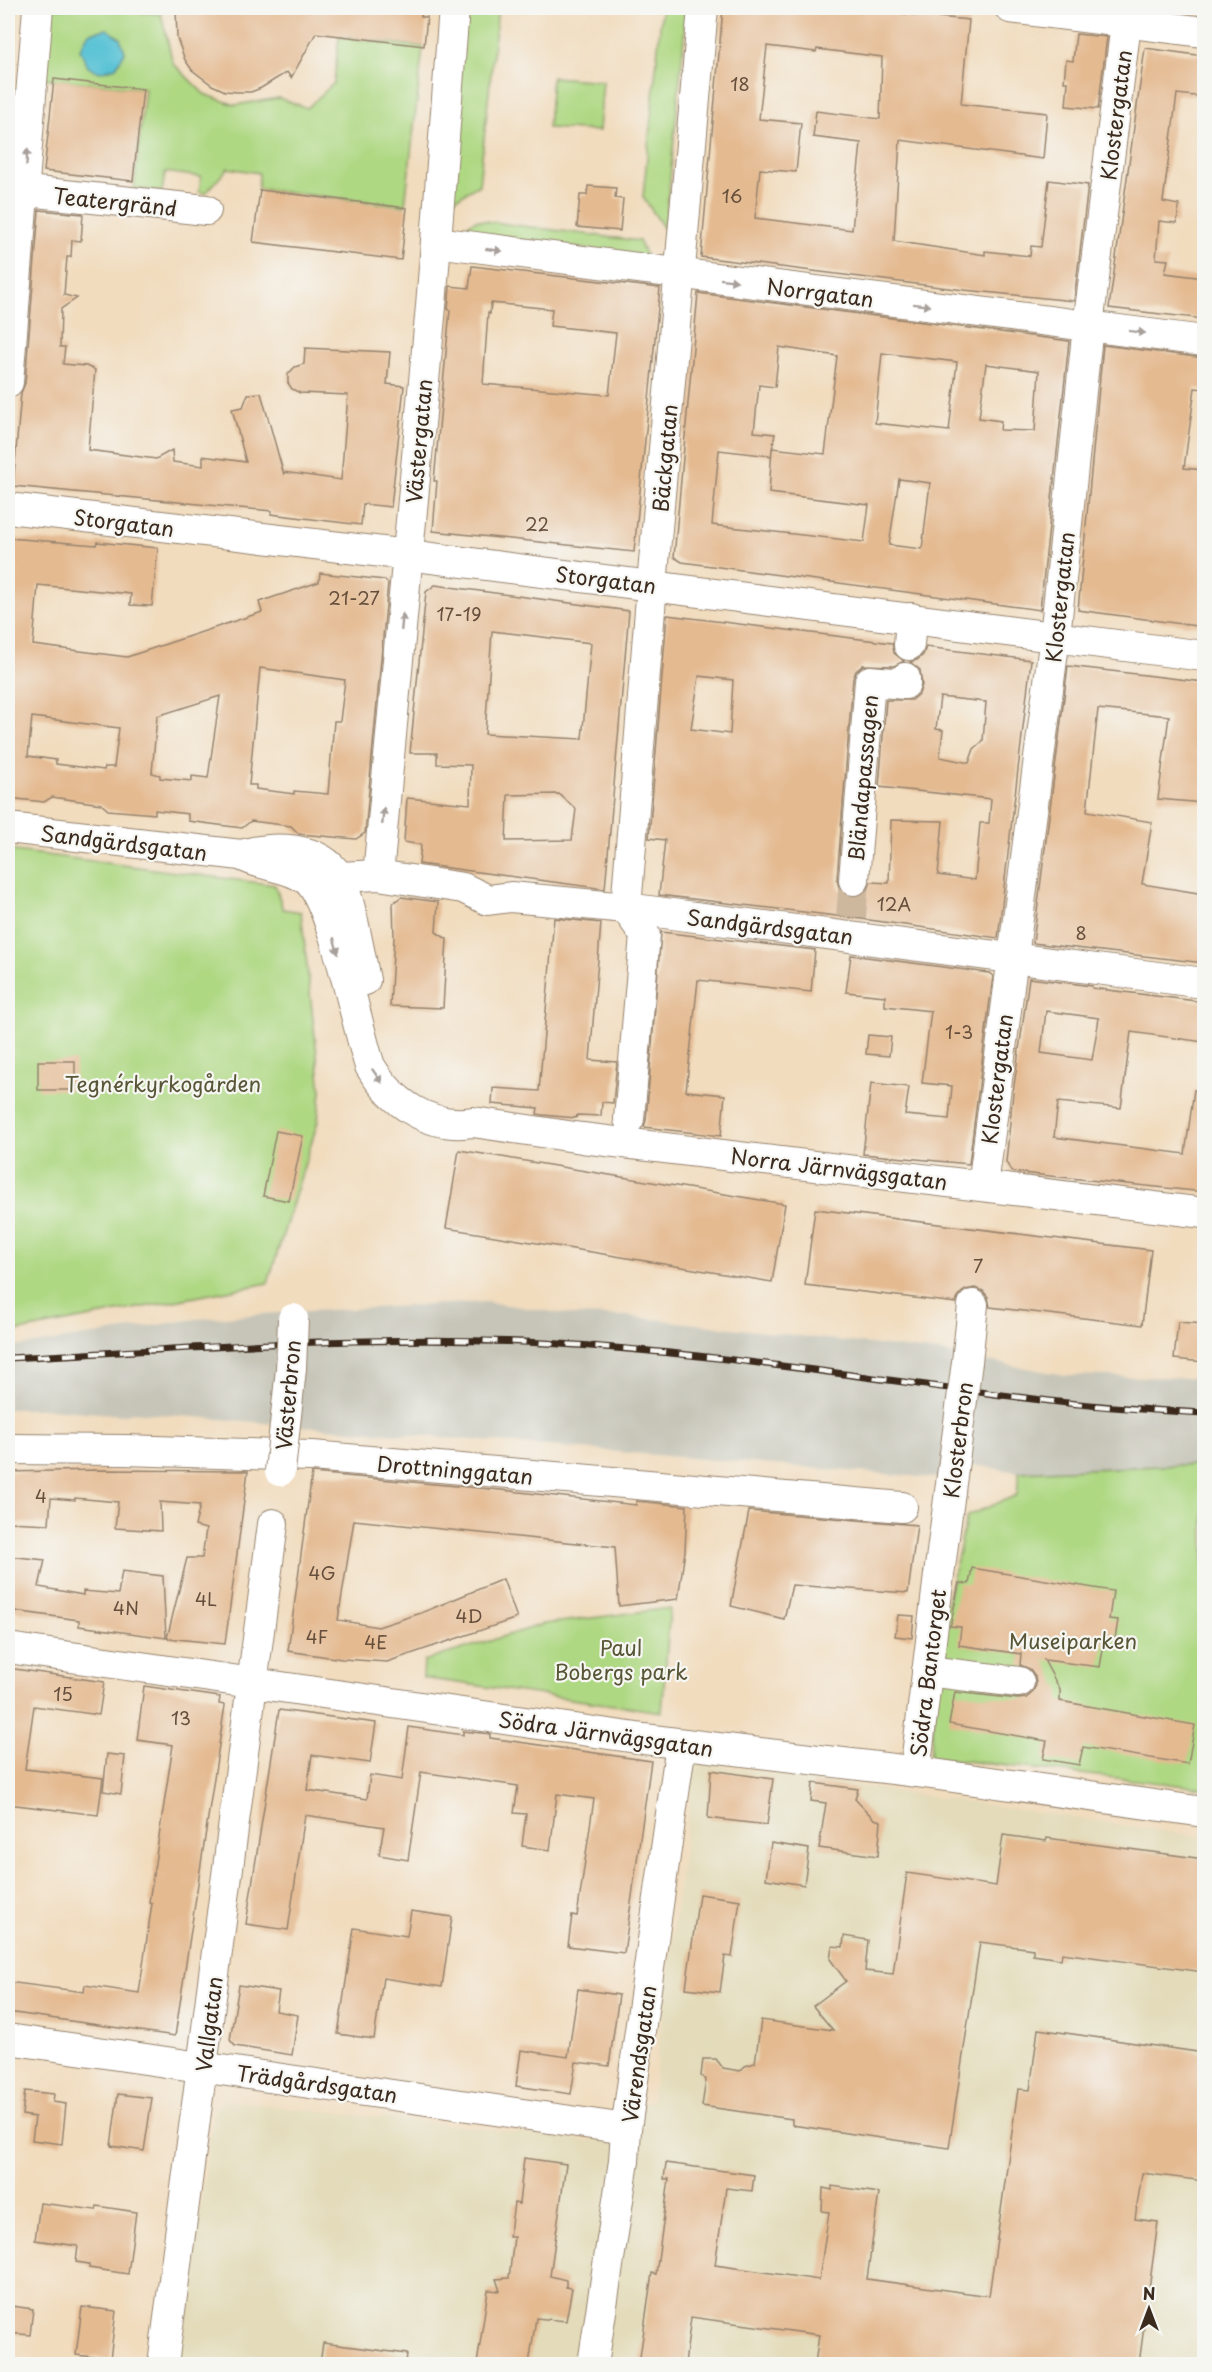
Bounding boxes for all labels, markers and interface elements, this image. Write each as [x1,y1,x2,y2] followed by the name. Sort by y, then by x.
[1091,48,1139,182] street label: Klostergatan
[730,70,750,97] house number: 18
[22,147,32,166] one-way arrow
[51,179,179,223] street label: Teatergränd
[722,182,742,209] house number: 16
[484,245,503,254] one-way arrow
[765,270,875,314] street label: Norrgatan
[719,275,738,285] one-way arrow
[913,300,932,309] one-way arrow
[1127,327,1146,337] one-way arrow
[397,377,439,505] street label: Västergatan
[643,403,685,513] street label: Bäckgatan
[72,500,176,544] street label: Storgatan
[525,510,549,537] house number: 22
[1036,530,1082,664] street label: Klostergatan
[554,557,658,601] street label: Storgatan
[328,584,380,611] house number: 21-27
[437,600,481,627] house number: 17-19
[397,613,407,632] one-way arrow
[839,693,885,863] street label: Bländapassagen
[378,807,388,826] one-way arrow
[39,816,209,868] street label: Sandgärdsgatan
[877,890,911,917] house number: 12A
[685,900,855,952] street label: Sandgärdsgatan
[1075,919,1087,946] house number: 8
[332,937,341,955] one-way arrow
[972,1012,1020,1146] street label: Klostergatan
[945,1018,973,1045] house number: 1-3
[65,1067,261,1099] park label: Tegnérkyrkogården
[371,1068,383,1084] one-way arrow
[729,1139,949,1197] street label: Norra Järnvägsgatan
[973,1252,983,1279] house number: 7
[266,1339,308,1451] street label: Västerbron
[934,1380,980,1500] street label: Klosterbron
[376,1446,534,1492] street label: Drottninggatan
[35,1482,47,1509] house number: 4
[309,1559,335,1586] house number: 4G
[195,1585,217,1612] house number: 4L
[901,1587,953,1759] street label: Södra Bantorget
[113,1594,139,1621] house number: 4N
[456,1602,482,1629] house number: 4D
[306,1623,328,1650] house number: 4F
[1009,1624,1137,1656] park label: Museiparken
[364,1628,388,1655] house number: 4E
[554,1631,688,1687] park label: Paul Bobergs park
[53,1680,73,1707] house number: 15
[497,1702,715,1764] street label: Södra Järnvägsgatan
[171,1704,191,1731] house number: 13
[186,1974,230,2074] street label: Vallgatan
[613,1983,663,2125] street label: Värendsgatan
[234,2056,400,2110] street label: Trädgårdsgatan
[1119,2279,1179,2339] north arrow
[1143,2281,1155,2305] text: N

